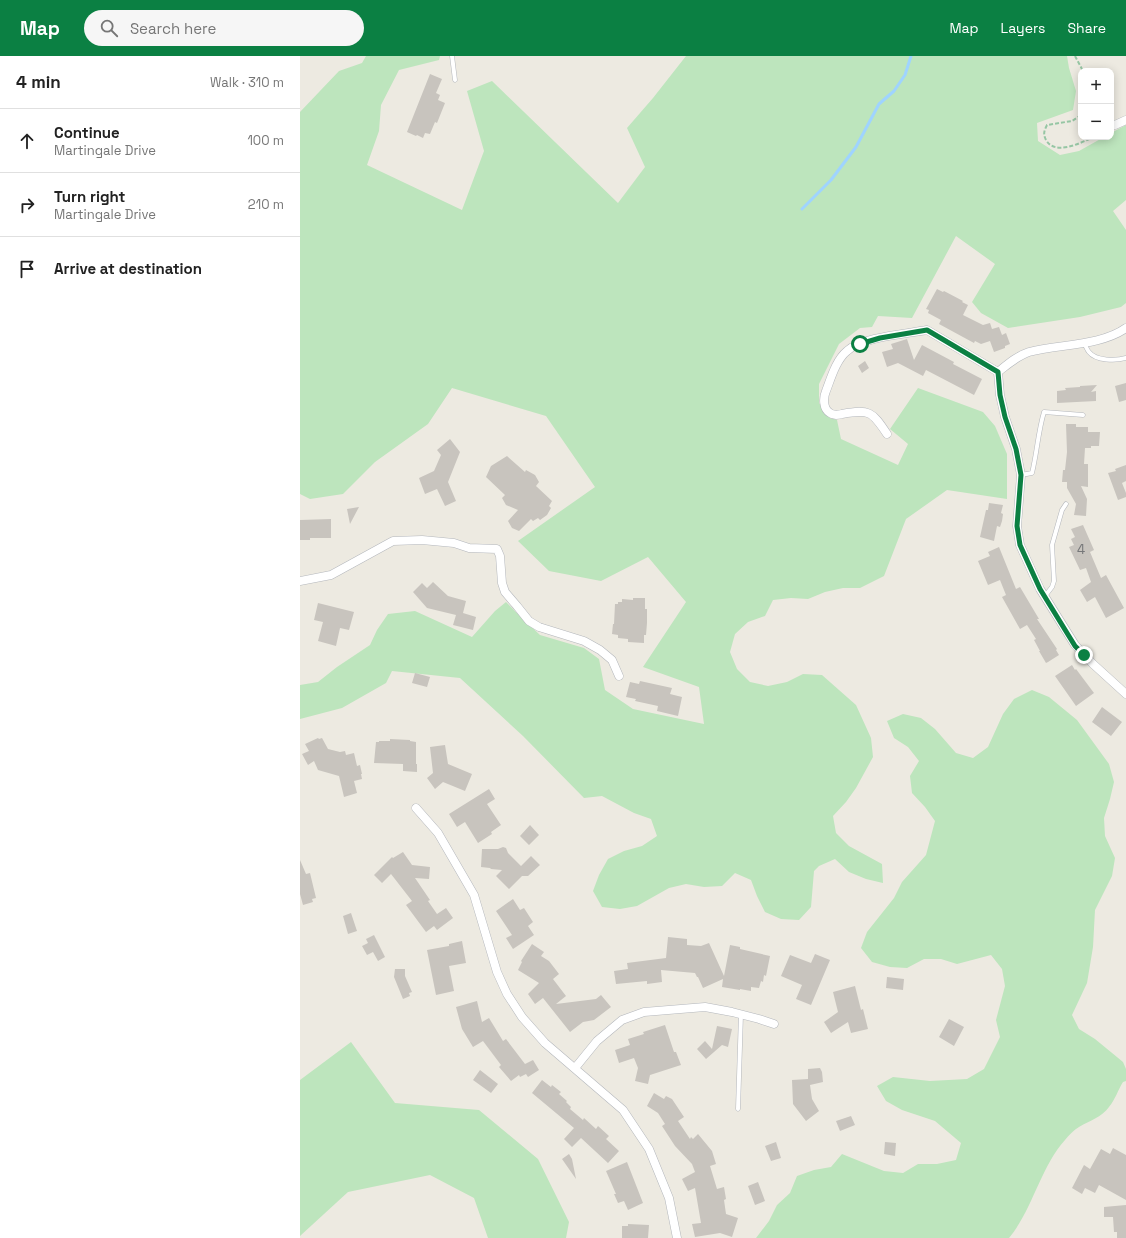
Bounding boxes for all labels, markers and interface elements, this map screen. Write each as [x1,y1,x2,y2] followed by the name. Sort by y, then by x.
[84,10,364,46] search box
[20,16,60,41] text: Map
[98,17,120,39] icon: search
[130,19,216,38] text: Search here
[949,19,979,37] text: Map
[1001,19,1045,37] text: Layers
[1067,19,1106,37] text: Share
[1078,68,1114,140] map controls
[1078,68,1114,104] button: +
[16,71,61,93] text: 4 min
[210,74,284,91] text: Walk · 310 m
[1078,104,1114,140] button: −
[54,123,120,142] text: Continue
[16,130,38,152] icon: ahead
[247,132,284,149] text: 100 m
[54,142,156,159] text: Martingale Drive
[54,187,125,206] text: Turn right
[16,194,38,216] icon: right
[248,196,284,213] text: 210 m
[54,206,156,223] text: Martingale Drive
[16,258,38,280] icon: arrive
[54,259,202,278] text: Arrive at destination
[851,335,869,353] route start
[1077,541,1085,558] house number: 4
[1075,646,1093,664] route end

